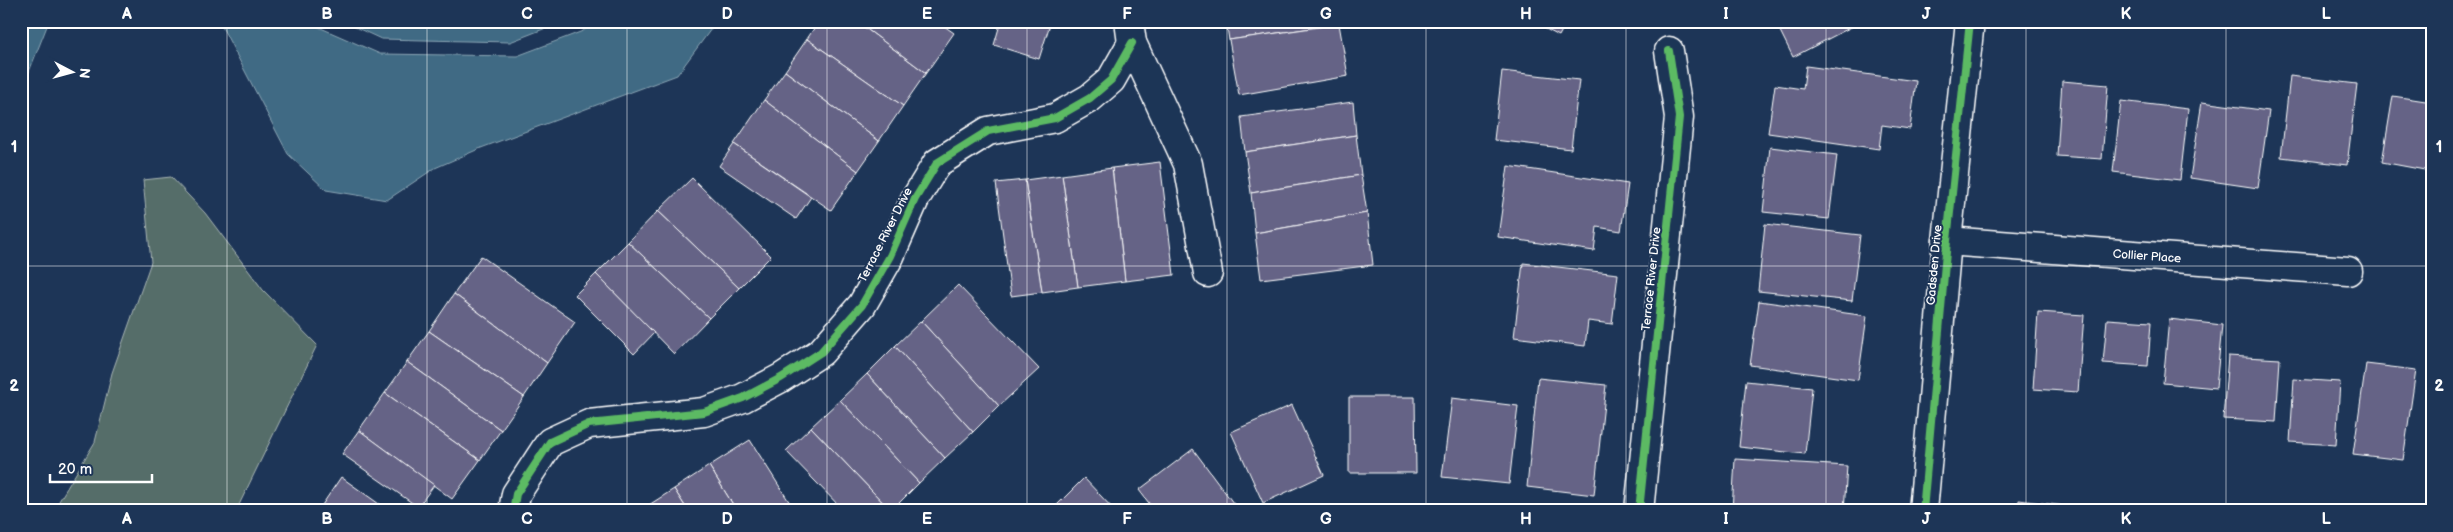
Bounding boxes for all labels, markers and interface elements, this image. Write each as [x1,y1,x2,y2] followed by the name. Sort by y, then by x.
[121,5,132,24] text: A
[321,5,333,24] text: B
[521,5,533,24] text: C
[721,5,733,24] text: D
[922,5,932,24] text: E
[1122,5,1132,24] text: F
[1320,5,1332,24] text: G
[1520,5,1532,24] text: H
[1723,5,1729,24] text: I
[1922,5,1931,24] text: J
[2121,5,2132,24] text: K
[2321,5,2331,24] text: L
[48,48,98,98] north arrow
[75,67,93,79] text: N
[11,138,17,157] text: 1
[2436,138,2442,157] text: 1
[855,185,916,285] street label: Terrace River Drive
[1924,224,1945,306] street label: Gadsden Drive
[1639,226,1664,332] street label: Terrace River Drive
[2112,247,2182,266] street label: Collier Place
[9,377,19,396] text: 2
[2434,377,2444,396] text: 2
[50,452,152,484] scale bar
[58,460,92,479] text: 20 m
[121,510,132,529] text: A
[321,510,333,529] text: B
[521,510,533,529] text: C
[721,510,733,529] text: D
[922,510,932,529] text: E
[1122,510,1132,529] text: F
[1320,510,1332,529] text: G
[1520,510,1532,529] text: H
[1723,510,1729,529] text: I
[1922,510,1931,529] text: J
[2121,510,2132,529] text: K
[2321,510,2331,529] text: L

